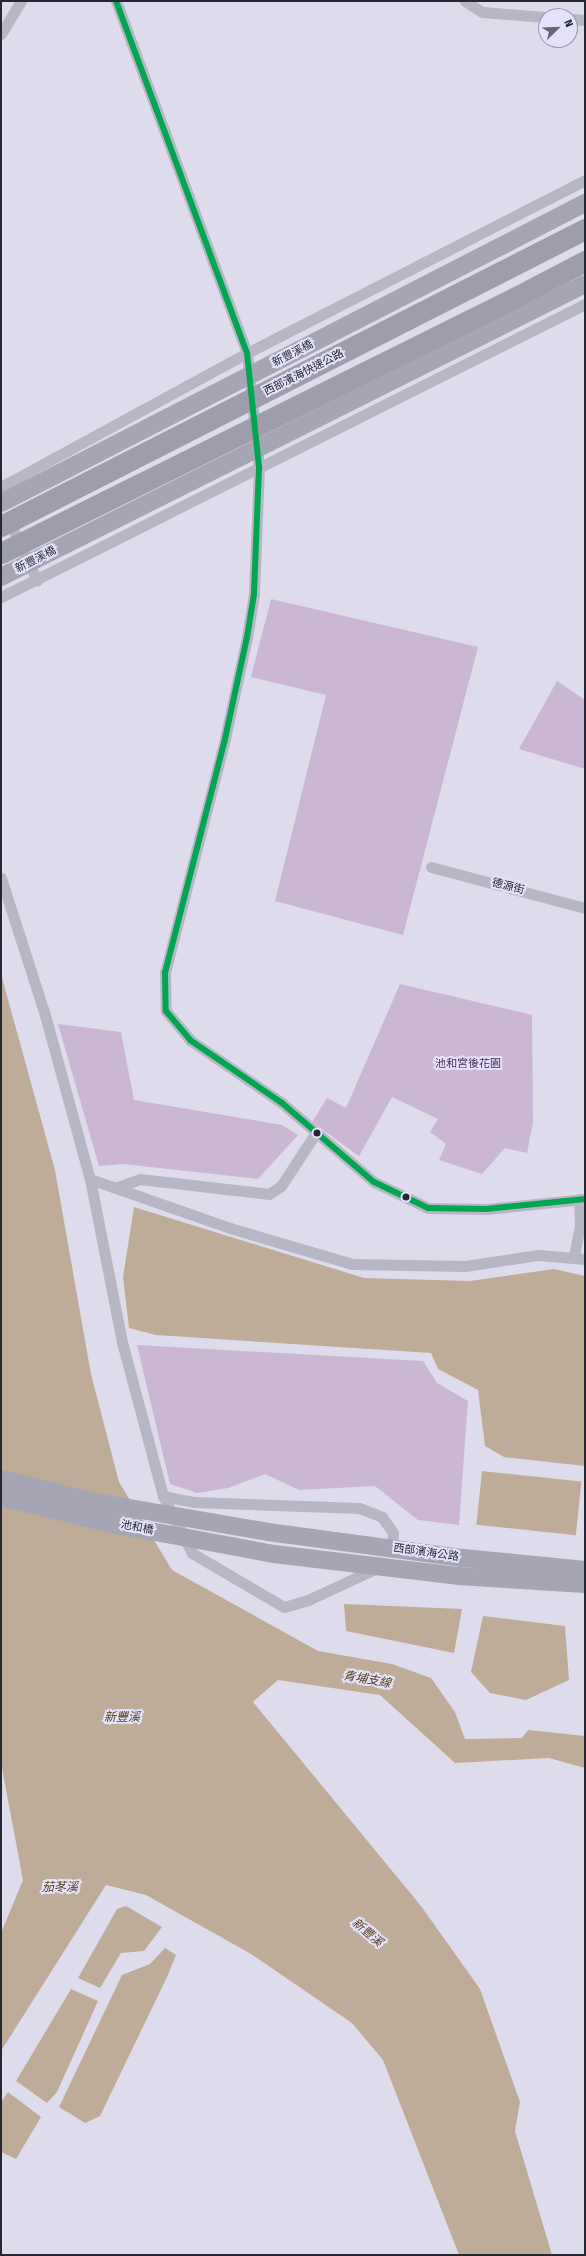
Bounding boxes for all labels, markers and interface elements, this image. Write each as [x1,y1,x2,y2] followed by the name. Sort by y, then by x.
[538,8,578,48] north arrow
[561,18,576,29] text: N
[270,338,316,370] street label: 新豐溪橋
[262,347,346,399] street label: 西部濱海快速公路
[13,544,59,576] street label: 新豐溪橋
[490,877,526,897] street label: 德源街
[435,1057,501,1071] park label: 池和宮後花園
[312,1128,322,1138] unlabelled marker
[401,1192,411,1202] unlabelled marker
[120,1518,154,1538] street label: 池和橋
[392,1542,460,1564] street label: 西部濱海公路
[342,1669,392,1691] water label: 青埔支線
[104,1711,140,1725] water label: 新豐溪
[42,1881,78,1895] water label: 茄苳溪
[349,1916,385,1950] water label: 新豐溪

